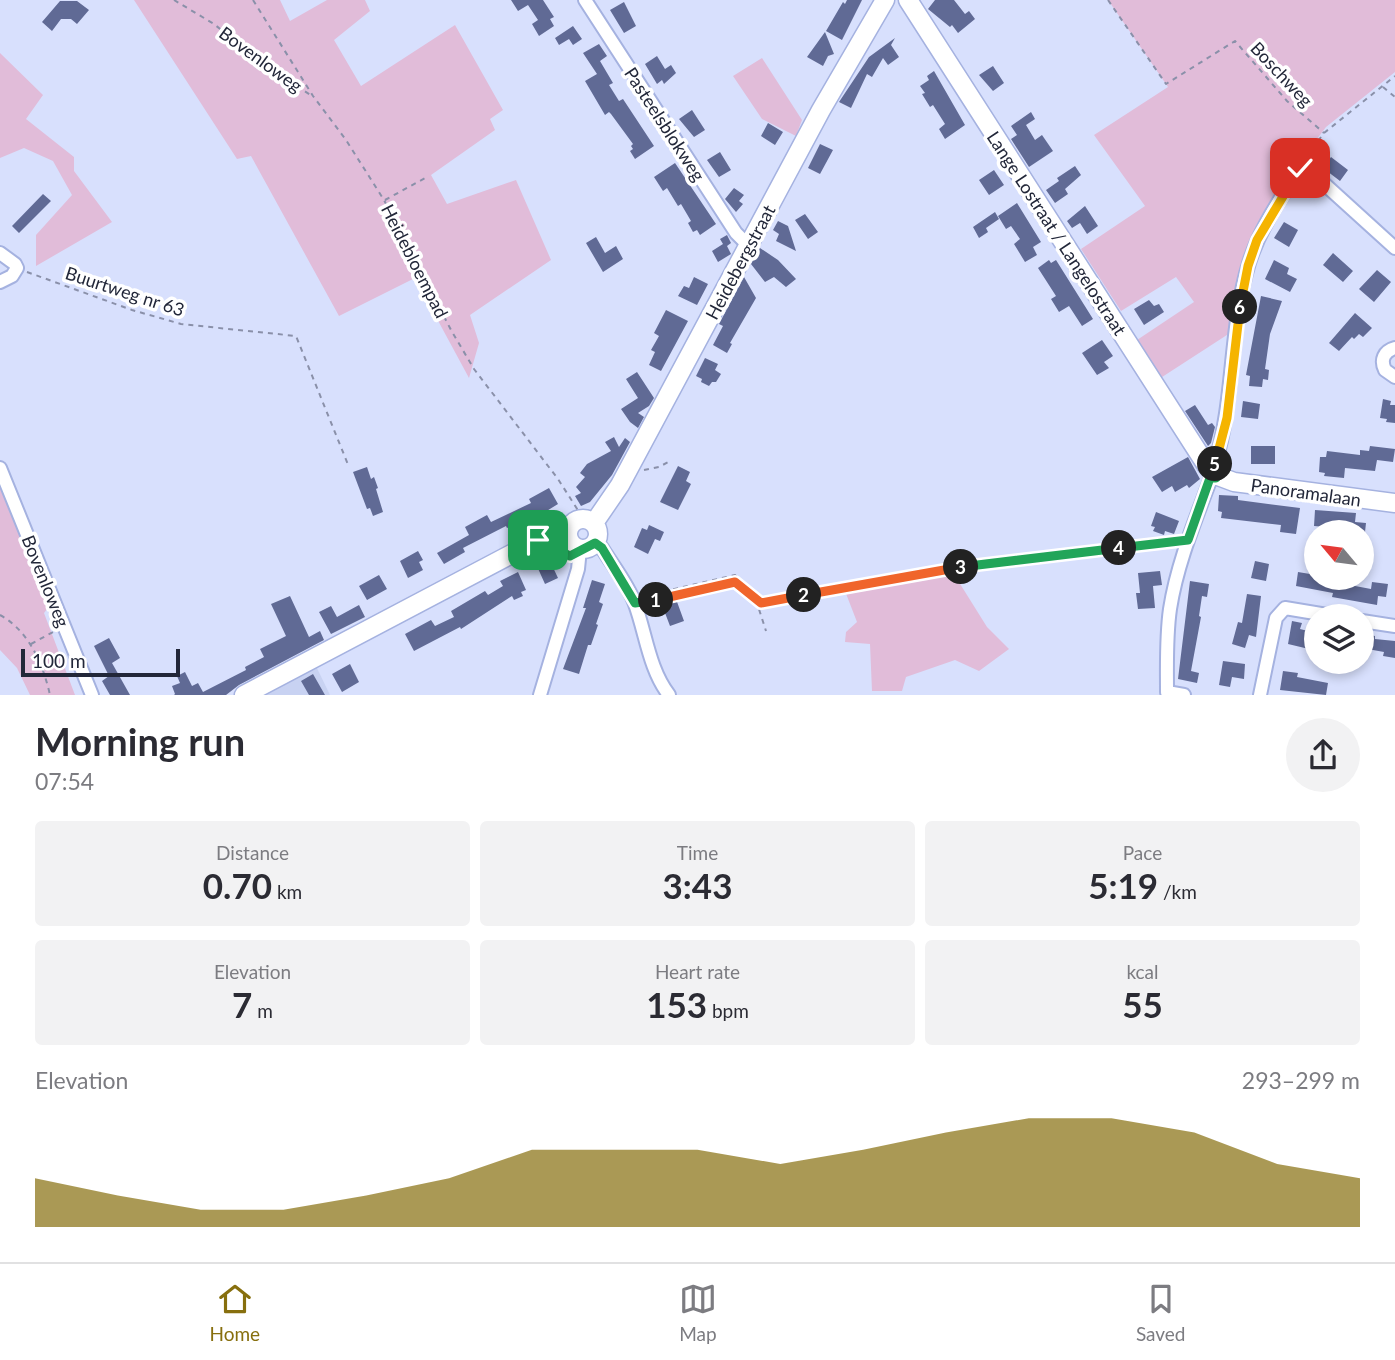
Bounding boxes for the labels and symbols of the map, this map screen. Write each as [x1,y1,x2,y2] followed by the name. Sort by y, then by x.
[215,22,307,96] street label: Bovenloweg
[1246,37,1318,111] street label: Boschweg
[620,63,710,185] street label: Pasteelsblokweg
[983,127,1132,340] street label: Lange Lostraat / Langelostraat
[1270,138,1330,198] pin
[377,200,453,322] street label: Heidebloempad
[700,200,780,323] street label: Heidebergstraat
[63,261,187,321] street label: Buurtweg nr 63
[1222,290,1258,324] pin: 6
[1198,447,1232,482] pin: 5
[1250,473,1362,511] street label: Panoramalaan
[508,510,568,570] pin
[1304,520,1374,590] north arrow
[1102,530,1136,566] pin: 4
[18,532,74,630] street label: Bovenloweg
[944,550,978,584] pin: 3
[786,578,822,612] pin: 2
[638,582,674,618] pin: 1
[21,646,180,678] scale bar

